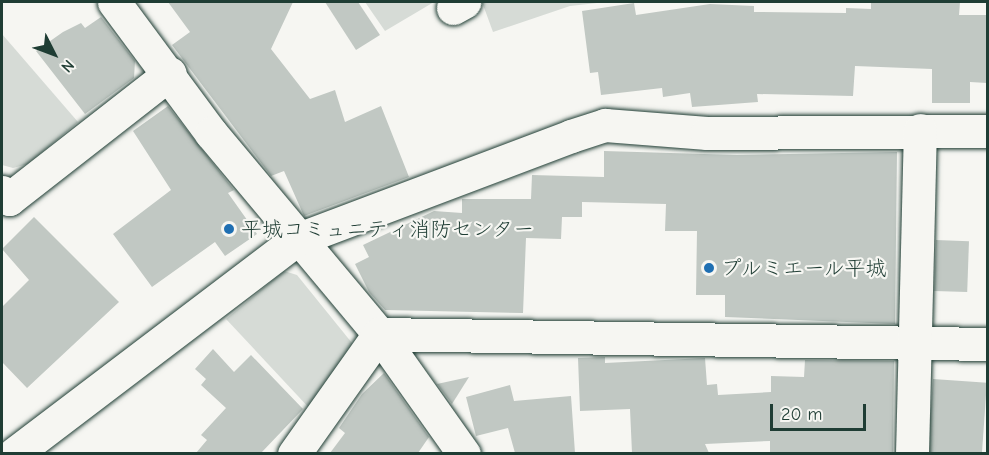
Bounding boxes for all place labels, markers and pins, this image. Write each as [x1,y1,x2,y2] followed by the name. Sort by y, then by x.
[241,216,535,242] place label: 平城コミュニティ消防センター
[222,222,236,236] marker: 平城コミュニティ消防センター
[721,255,889,281] place label: プルミエール平城
[702,261,716,275] marker: プルミエール平城

